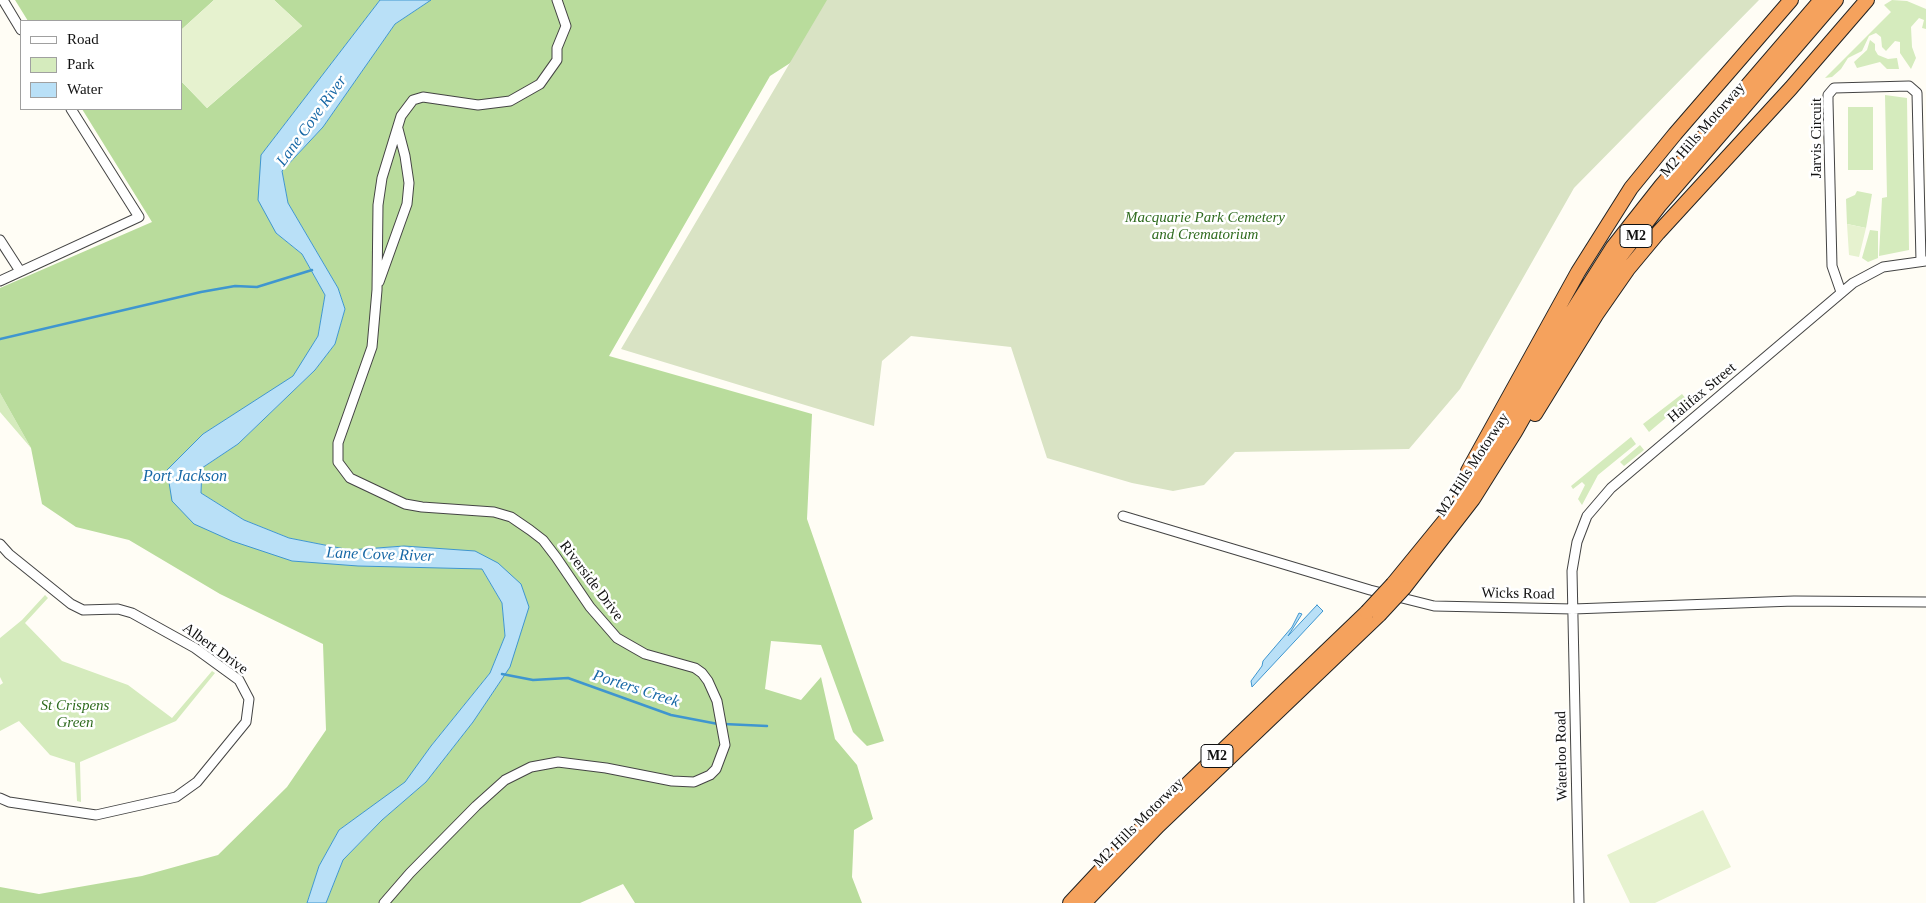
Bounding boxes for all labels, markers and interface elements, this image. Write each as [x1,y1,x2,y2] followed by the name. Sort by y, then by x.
[20,20,182,110] legend
[67,31,99,47] text: Road
[67,56,95,72] text: Park
[273,72,351,170] water label: Lane Cove River
[1657,79,1749,181] street label: M2 Hills Motorway
[67,81,102,97] text: Water
[1808,98,1826,178] street label: Jarvis Circuit
[1125,209,1285,244] park label: Macquarie Park Cemetery and Crematorium
[1620,225,1652,248] road number: M2
[1664,359,1740,427] street label: Halifax Street
[1433,410,1513,520] street label: M2 Hills Motorway
[143,467,227,487] water label: Port Jackson
[555,537,627,625] street label: Riverside Drive
[326,544,434,566] water label: Lane Cove River
[1481,584,1555,604] street label: Wicks Road
[179,619,251,679] street label: Albert Drive
[590,666,682,712] water label: Porters Creek
[41,697,109,732] park label: St Crispens Green
[1552,711,1572,801] street label: Waterloo Road
[1201,744,1233,768] road number: M2
[1090,774,1188,872] street label: M2 Hills Motorway

